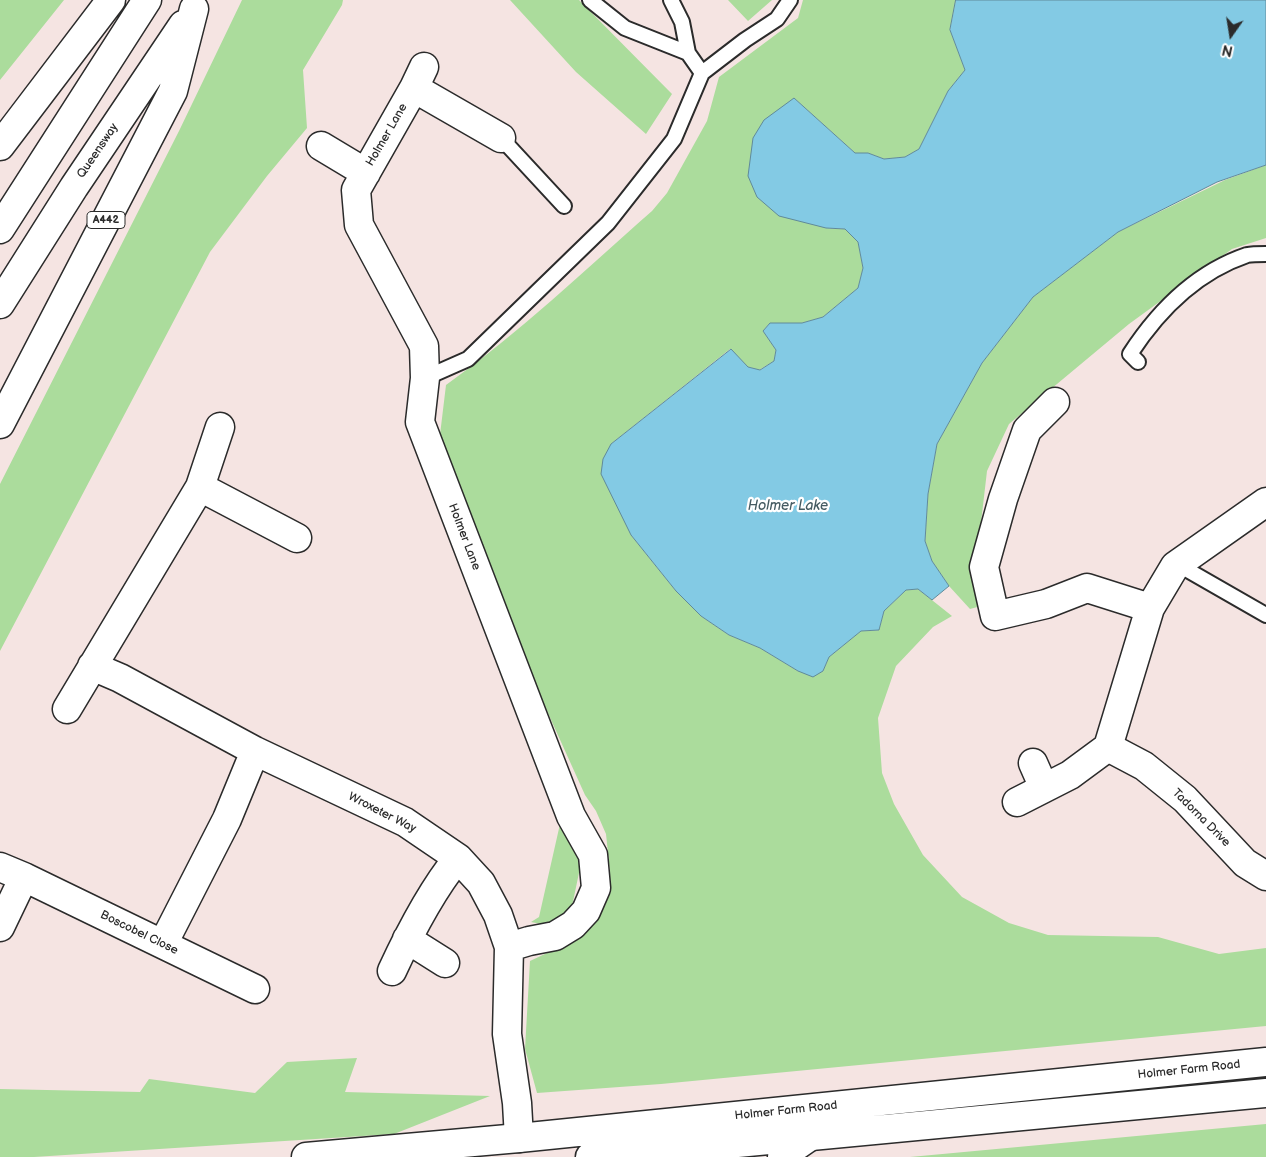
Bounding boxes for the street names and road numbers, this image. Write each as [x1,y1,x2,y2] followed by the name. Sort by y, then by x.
[363,101,411,169] street label: Holmer Lane
[74,121,122,181] street label: Queensway
[87,212,125,228] road number: A442
[445,502,483,572] street label: Holmer Lane
[1169,786,1233,850] street label: Tadorna Drive
[346,790,418,836] street label: Wroxeter Way
[98,908,180,958] street label: Boscobel Close
[1137,1057,1241,1083] street label: Holmer Farm Road
[734,1098,838,1124] street label: Holmer Farm Road

